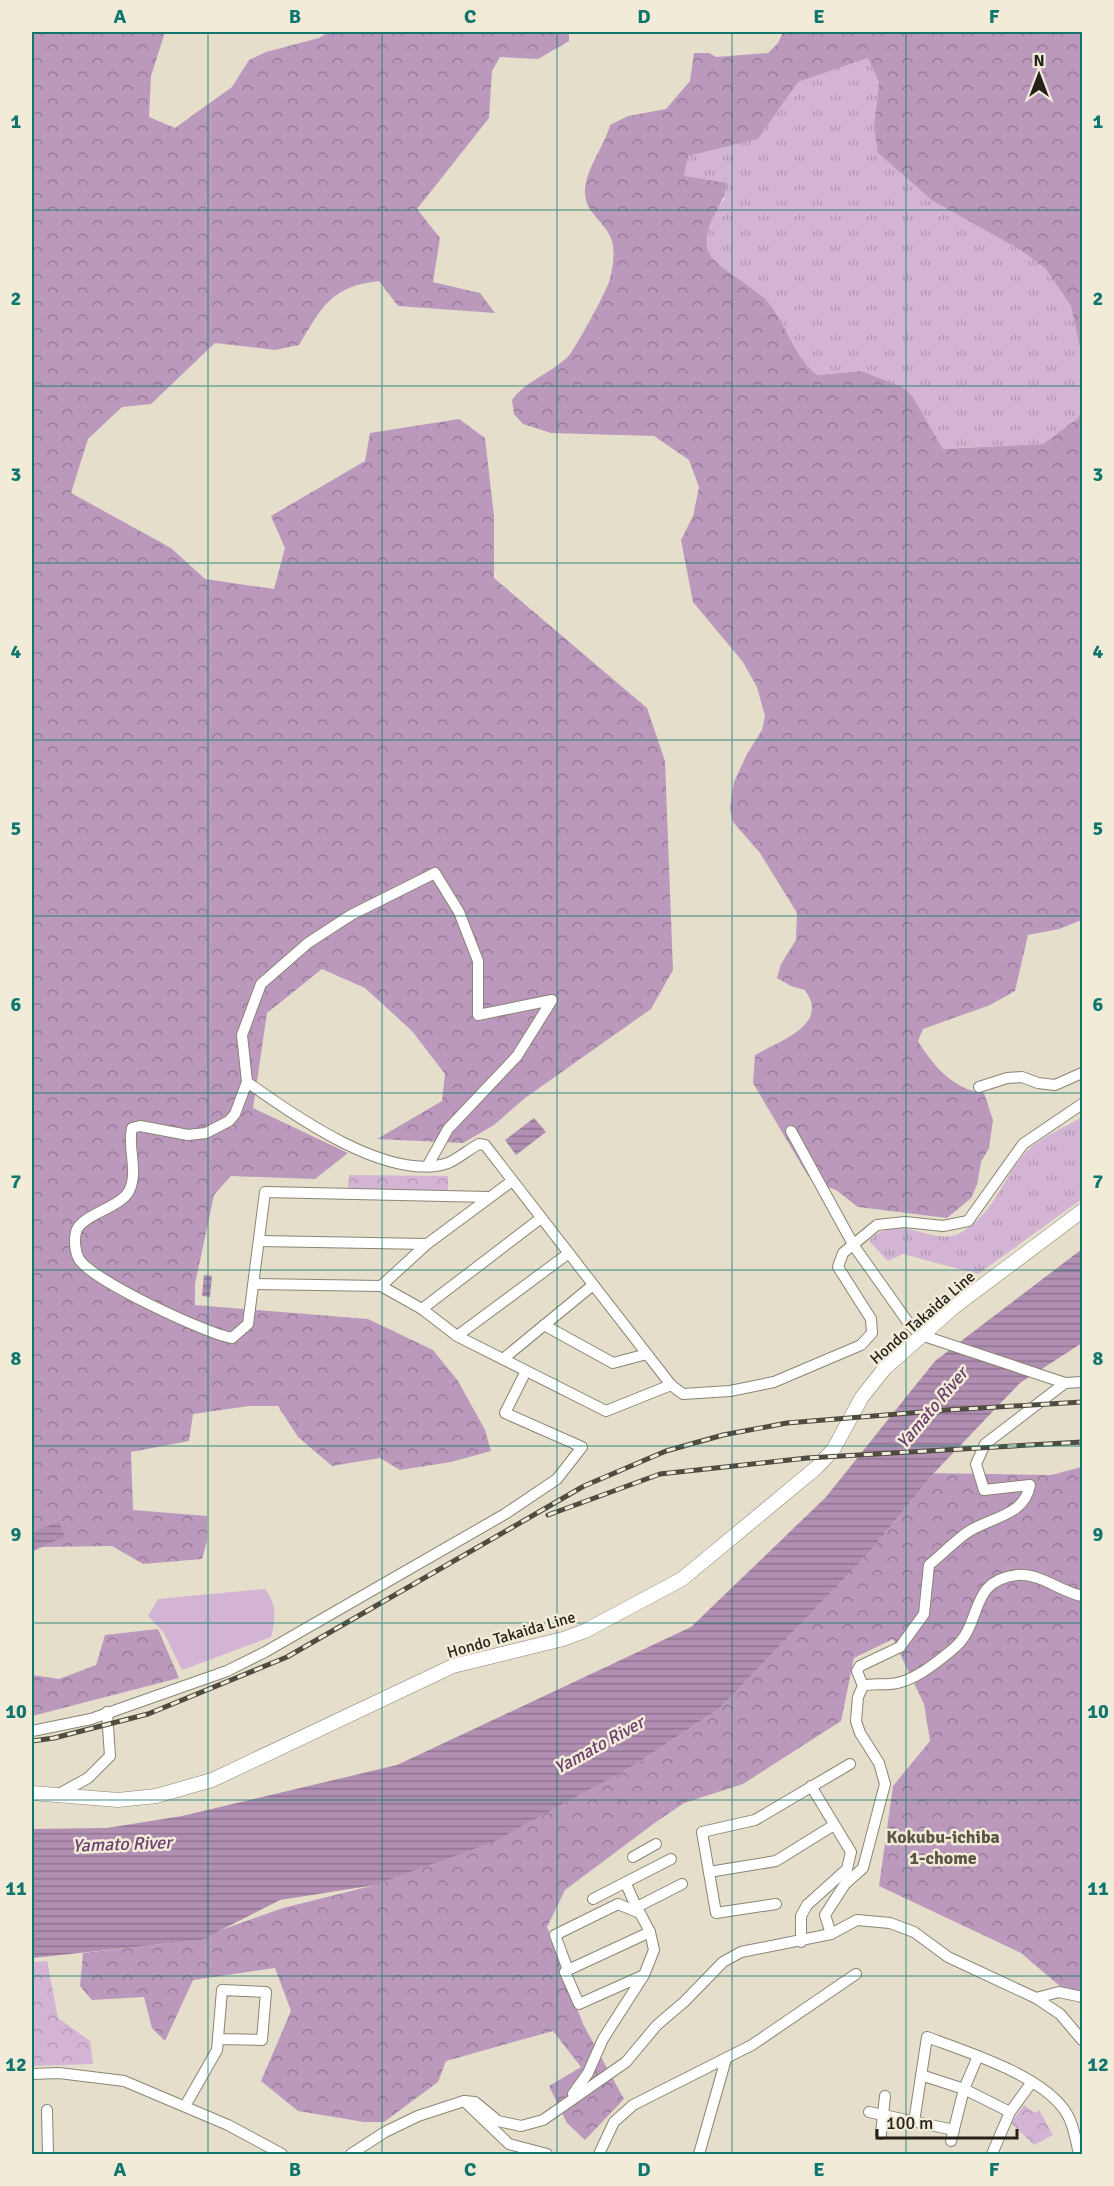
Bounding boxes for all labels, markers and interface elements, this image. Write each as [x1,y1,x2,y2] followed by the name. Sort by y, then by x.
[114,4,127,29] text: A
[289,4,301,29] text: B
[464,4,476,29] text: C
[637,4,651,29] text: D
[813,4,825,29] text: E
[989,4,1000,29] text: F
[1009,45,1069,105] north arrow
[1033,51,1045,71] text: N
[11,109,22,134] text: 1
[1093,109,1104,134] text: 1
[11,286,21,311] text: 2
[1093,286,1103,311] text: 2
[11,462,21,487] text: 3
[1093,462,1103,487] text: 3
[11,639,22,664] text: 4
[1093,639,1104,664] text: 4
[11,816,21,841] text: 5
[1093,816,1103,841] text: 5
[11,992,22,1017] text: 6
[1093,992,1104,1017] text: 6
[11,1169,22,1194] text: 7
[1093,1169,1104,1194] text: 7
[866,1267,979,1369] street label: Hondo Takaida Line
[11,1346,22,1371] text: 8
[1093,1346,1104,1371] text: 8
[892,1361,974,1453] water label: Yamato River
[11,1522,22,1547] text: 9
[1093,1522,1104,1547] text: 9
[445,1607,578,1663] street label: Hondo Takaida Line
[5,1699,27,1724] text: 10
[1087,1699,1109,1724] text: 10
[550,1710,650,1779] water label: Yamato River
[886,1826,1000,1869] district label: Kokubu-ichiba 1-chome
[72,1831,174,1857] water label: Yamato River
[5,1876,27,1901] text: 11
[1087,1876,1109,1901] text: 11
[5,2052,27,2077] text: 12
[1087,2052,1109,2077] text: 12
[877,2102,1016,2140] scale bar
[886,2112,933,2134] text: 100 m
[114,2157,127,2182] text: A
[289,2157,301,2182] text: B
[464,2157,476,2182] text: C
[637,2157,651,2182] text: D
[813,2157,825,2182] text: E
[989,2157,1000,2182] text: F

